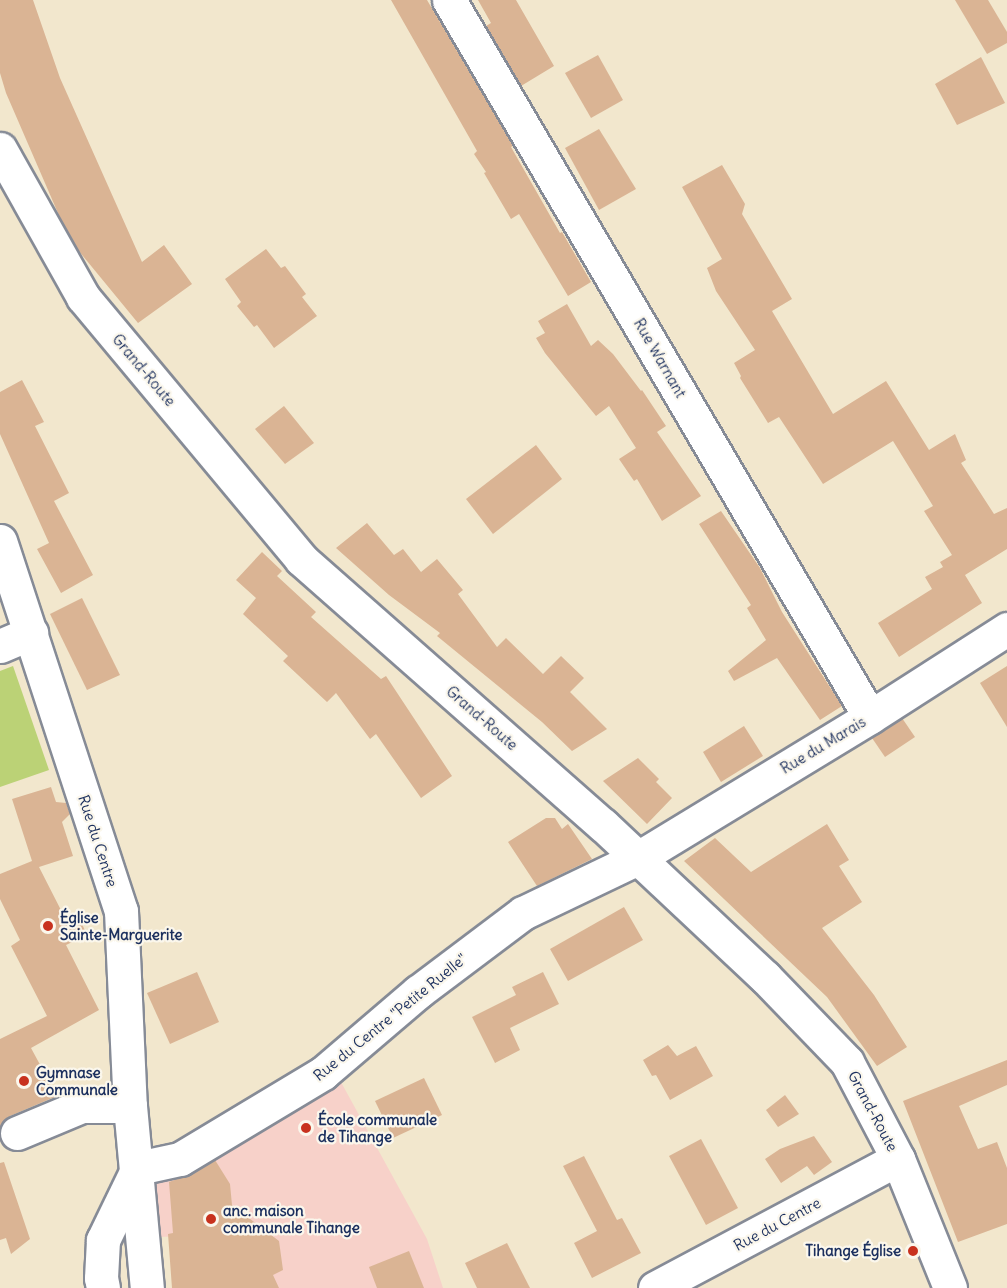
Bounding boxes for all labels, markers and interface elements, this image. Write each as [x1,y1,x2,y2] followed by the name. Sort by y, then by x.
[630,315,690,401] street label: Rue Warnant
[109,330,179,410] street label: Grand-Route
[443,682,521,754] street label: Grand-Route
[777,712,869,778] street label: Rue du Marais
[75,793,121,889] street label: Rue du Centre
[60,908,182,943] place label: Église Sainte-Marguerite
[41,919,55,933] marker: Église Sainte-Marguerite
[310,950,470,1084] street label: Rue du Centre "Petite Ruelle"
[36,1063,118,1098] place label: Gymnase Communale
[844,1068,902,1154] street label: Grand-Route
[17,1074,31,1088] marker: Gymnase Communale
[318,1110,437,1145] place label: École communale de Tihange
[299,1121,313,1135] marker: École communale de Tihange
[730,1194,824,1254] street label: Rue du Centre
[223,1201,360,1236] place label: anc. maison communale Tihange
[204,1212,218,1226] marker: anc. maison communale Tihange
[805,1242,901,1260] place label: Tihange Église
[906,1244,920,1258] marker: Tihange Église

